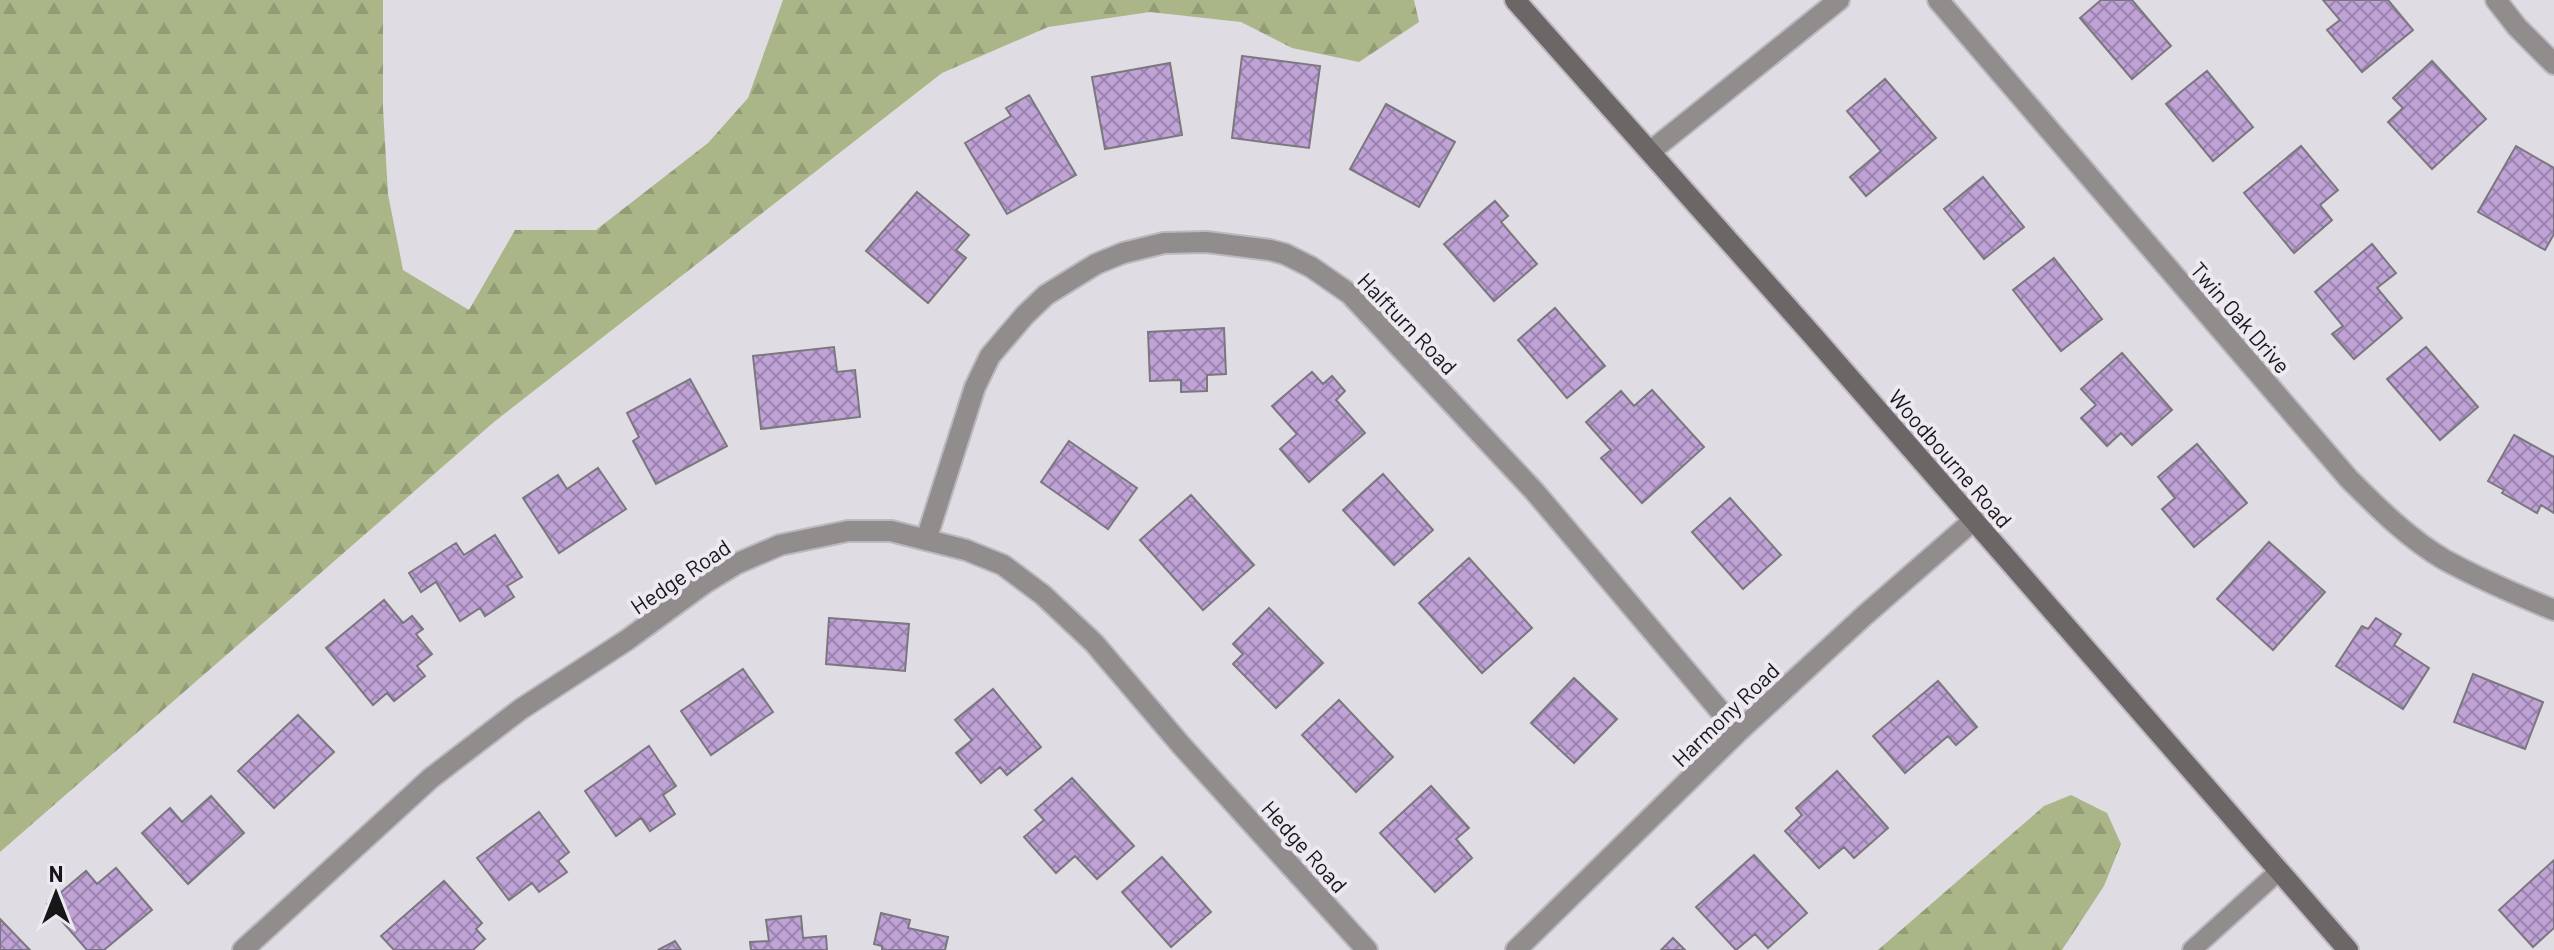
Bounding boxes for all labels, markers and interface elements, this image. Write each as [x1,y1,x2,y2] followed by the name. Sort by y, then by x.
[2186,256,2296,378] street label: Twin Oak Drive
[1353,267,1463,379] street label: Halfturn Road
[1884,384,2018,532] street label: Woodbourne Road
[625,533,735,619] street label: Hedge Road
[1666,657,1784,771] street label: Harmony Road
[1257,795,1353,897] street label: Hedge Road
[16,854,96,934] north arrow
[49,860,63,886] text: N

